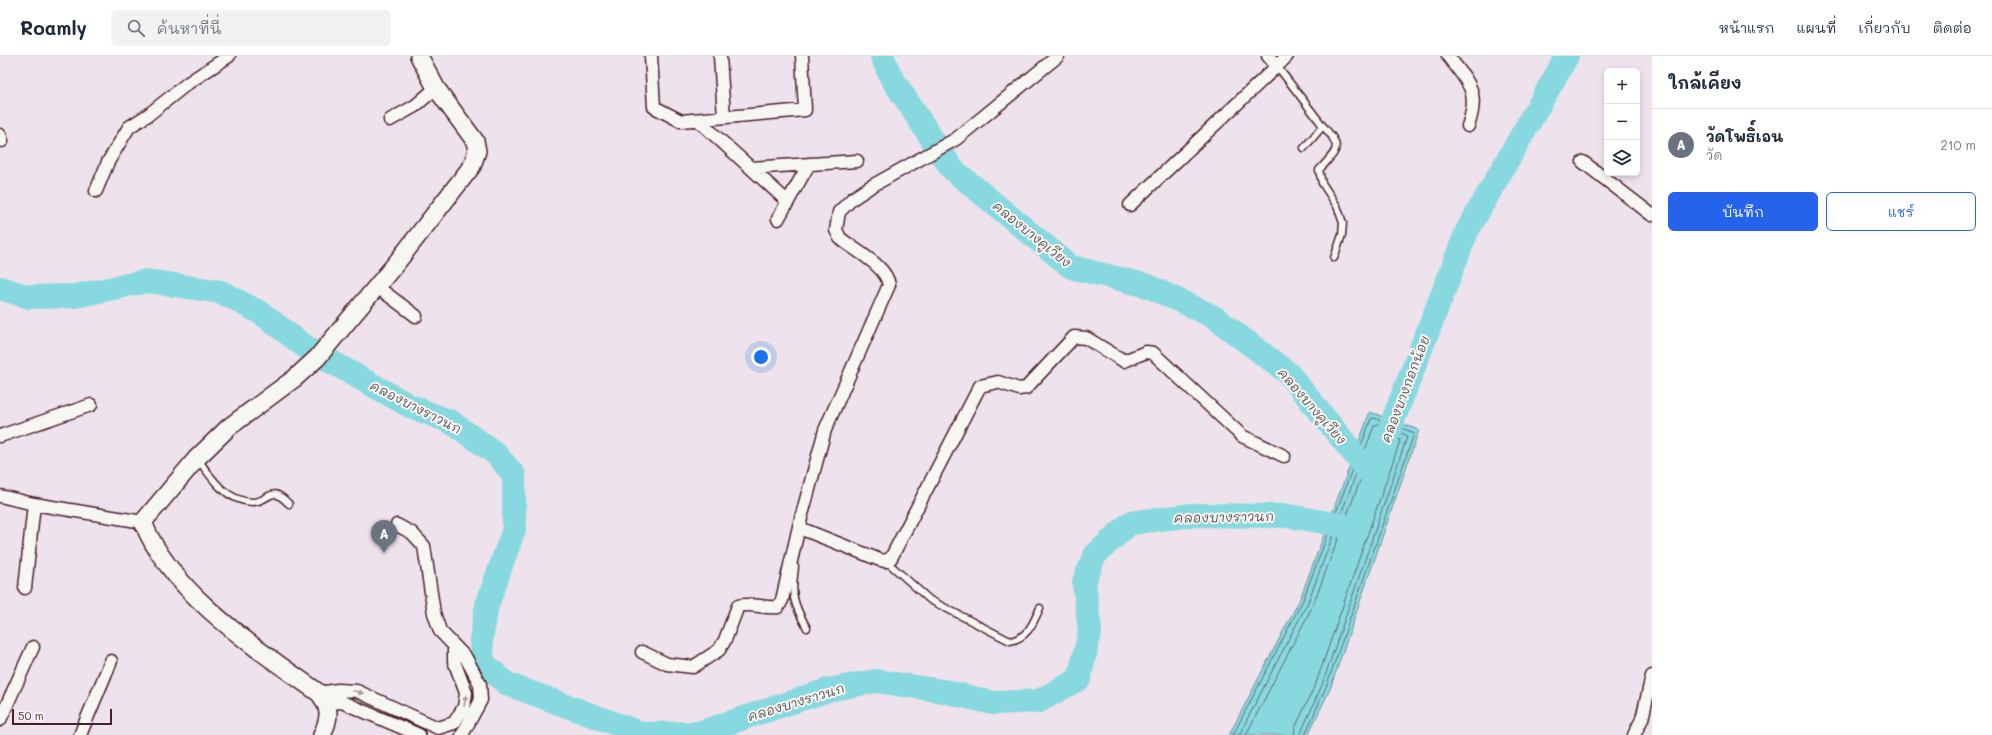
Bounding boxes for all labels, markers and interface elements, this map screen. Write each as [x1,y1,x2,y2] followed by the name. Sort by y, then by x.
[111,10,391,46] search box
[20,15,87,40] text: Roamly
[125,17,147,39] icon: search
[157,18,221,38] text: ค้นหาที่นี่
[1719,18,1775,37] text: หน้าแรก
[1797,18,1837,37] text: แผนที่
[1859,18,1911,37] text: เกี่ยวกับ
[1933,18,1972,37] text: ติดต่อ
[1604,68,1640,176] map controls
[1604,68,1640,104] button: +
[1668,71,1742,93] text: ใกล้เคียง
[1604,104,1640,140] button: −
[1706,126,1783,146] text: วัดโพธิ์เอน
[1676,136,1686,153] text: A
[1940,136,1976,153] text: 210 m
[1604,140,1640,176] button: layers
[1706,146,1723,163] text: วัด
[1668,192,1818,231] button: บันทึก
[1826,192,1976,231] button: แชร์
[988,197,1075,272] water label: คลองบางคูเวียง
[1376,333,1433,445] water label: คลองบางกอกน้อย
[751,347,771,367] your location
[1273,364,1351,449] water label: คลองบางคูเวียง
[368,376,465,437] water label: คลองบางราวนก
[1174,507,1274,526] water label: คลองบางราวนก
[371,520,397,553] pin: A
[745,679,846,724] water label: คลองบางราวนก
[352,689,364,695] one-way arrow
[462,694,468,707] one-way arrow
[12,707,112,726] scale bar
[18,708,44,723] text: 50 m

